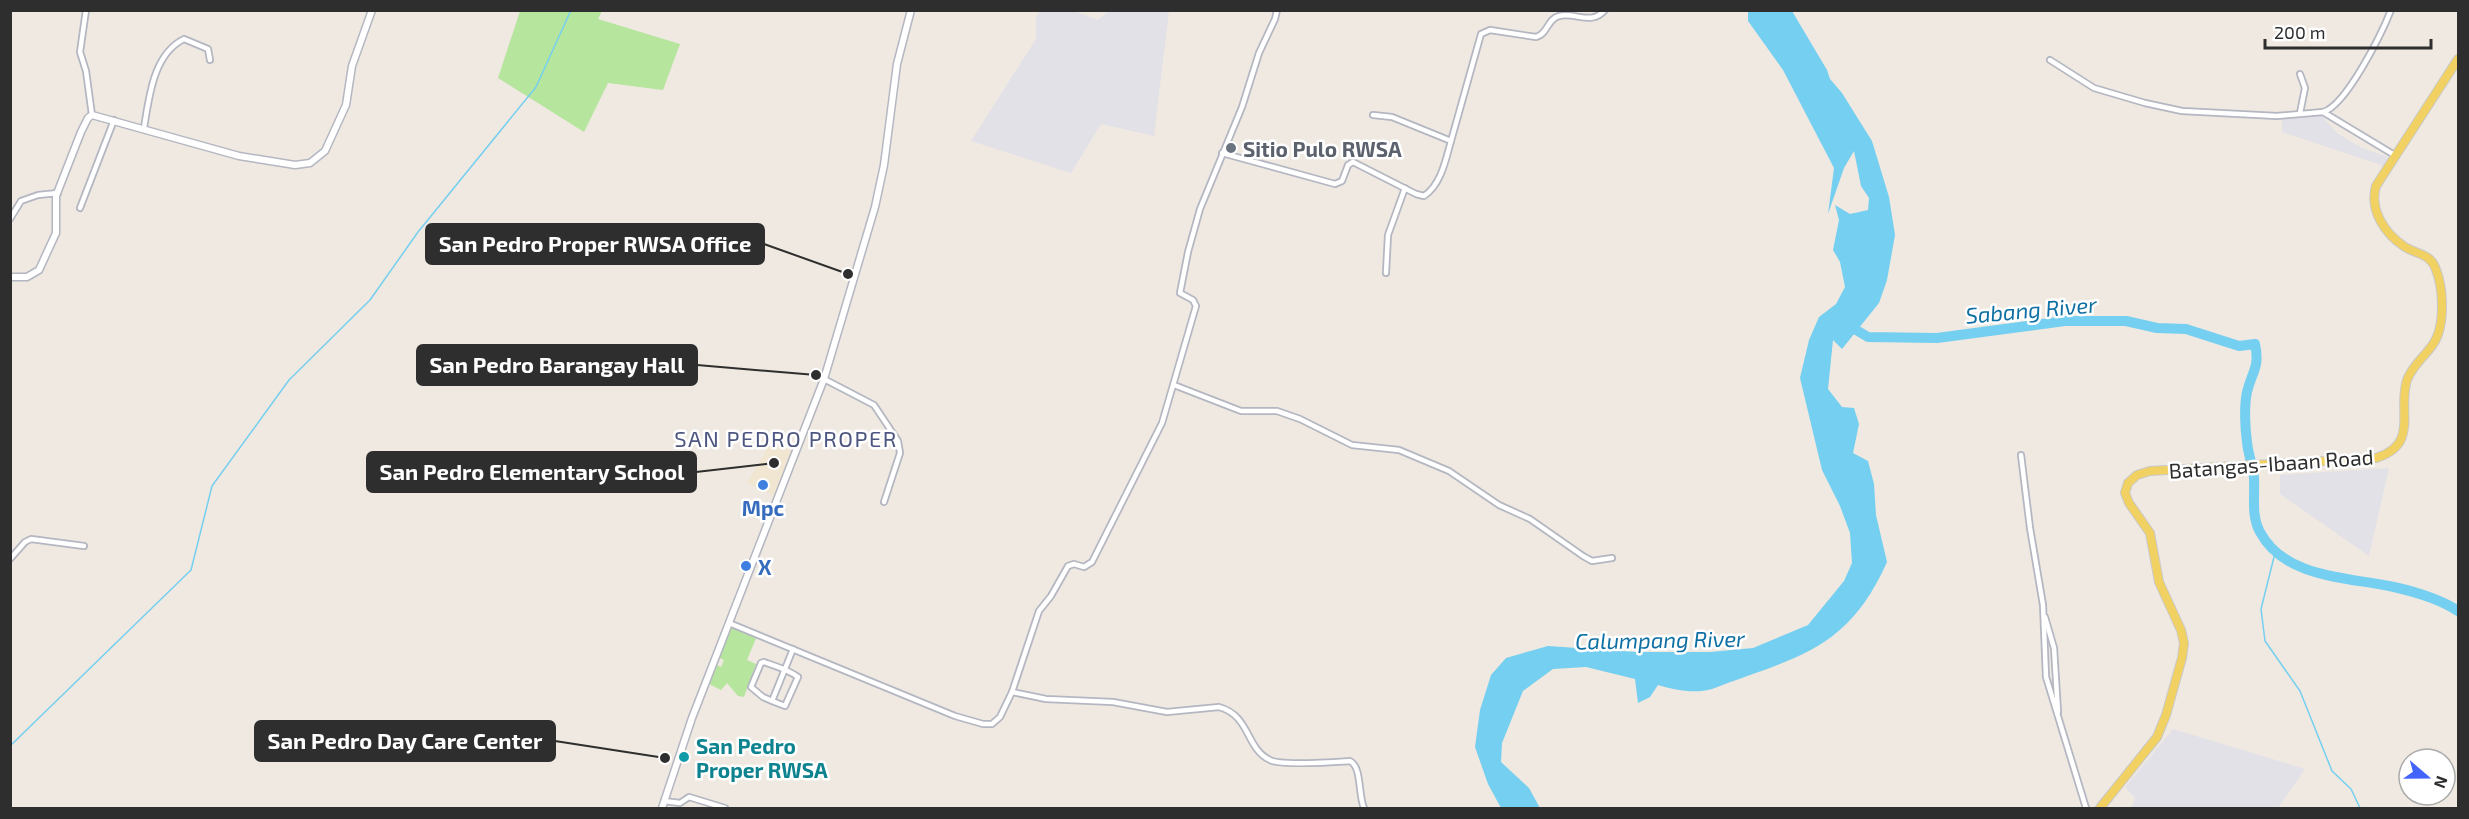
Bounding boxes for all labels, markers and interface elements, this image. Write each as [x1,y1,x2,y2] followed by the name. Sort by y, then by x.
[2265,12,2432,50] scale bar
[2274,21,2326,43] text: 200 m
[1243,136,1402,161] place label: Sitio Pulo RWSA
[1224,141,1238,155] marker: Sitio Pulo RWSA
[426,224,764,264] callout: San Pedro Proper RWSA Office
[439,230,751,256] text: San Pedro Proper RWSA Office
[1964,290,2099,328] water label: Sabang River
[417,345,697,385] callout: San Pedro Barangay Hall
[429,351,685,378] text: San Pedro Barangay Hall
[674,425,898,451] district label: SAN PEDRO PROPER
[2168,443,2374,483] street label: Batangas-Ibaan Road
[367,452,696,492] callout: San Pedro Elementary School
[380,458,685,485] text: San Pedro Elementary School
[756,478,770,492] marker: Mpc
[742,495,785,520] place label: Mpc
[758,554,772,579] place label: X
[739,559,753,573] marker: X
[1575,624,1746,653] water label: Calumpang River
[255,721,555,761] callout: San Pedro Day Care Center
[268,727,543,754] text: San Pedro Day Care Center
[696,733,828,782] place label: San Pedro Proper RWSA
[2397,747,2457,807] north arrow
[677,750,691,764] marker: San Pedro Proper RWSA
[2431,774,2452,791] text: N

